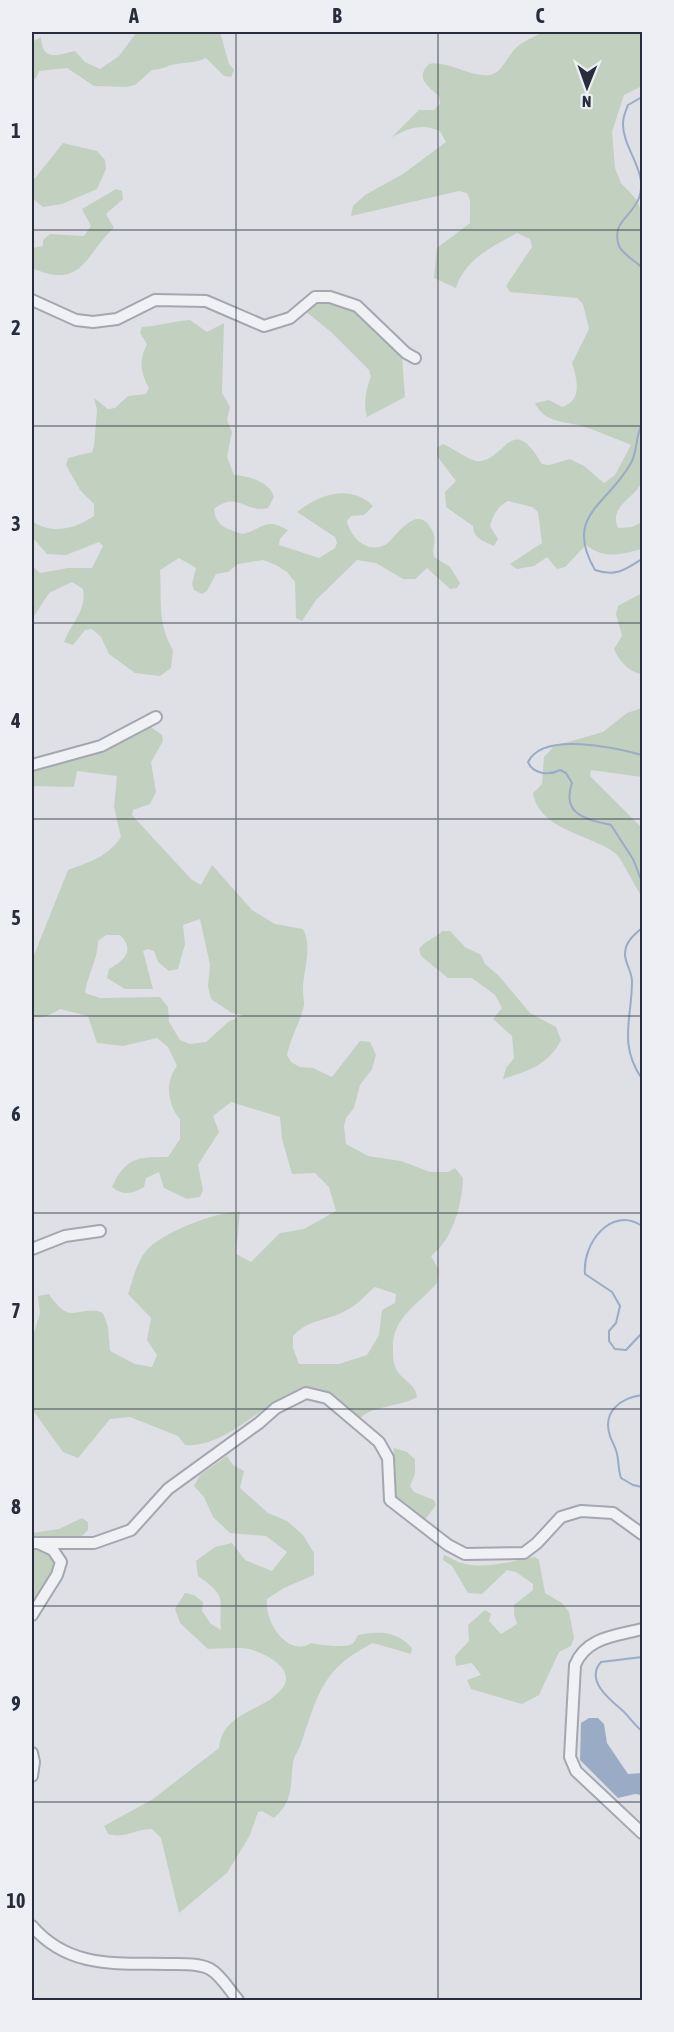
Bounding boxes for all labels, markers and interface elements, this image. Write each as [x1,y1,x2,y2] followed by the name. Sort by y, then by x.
[128,4,139,27] text: A
[332,4,342,27] text: B
[536,4,545,27] text: C
[557,57,617,117] north arrow
[582,93,592,111] text: N
[11,119,21,142] text: 1
[11,316,21,339] text: 2
[11,512,21,535] text: 3
[10,709,21,732] text: 4
[11,906,21,929] text: 5
[11,1102,21,1125] text: 6
[11,1299,21,1322] text: 7
[11,1495,21,1518] text: 8
[11,1692,21,1715] text: 9
[7,1889,25,1912] text: 10

